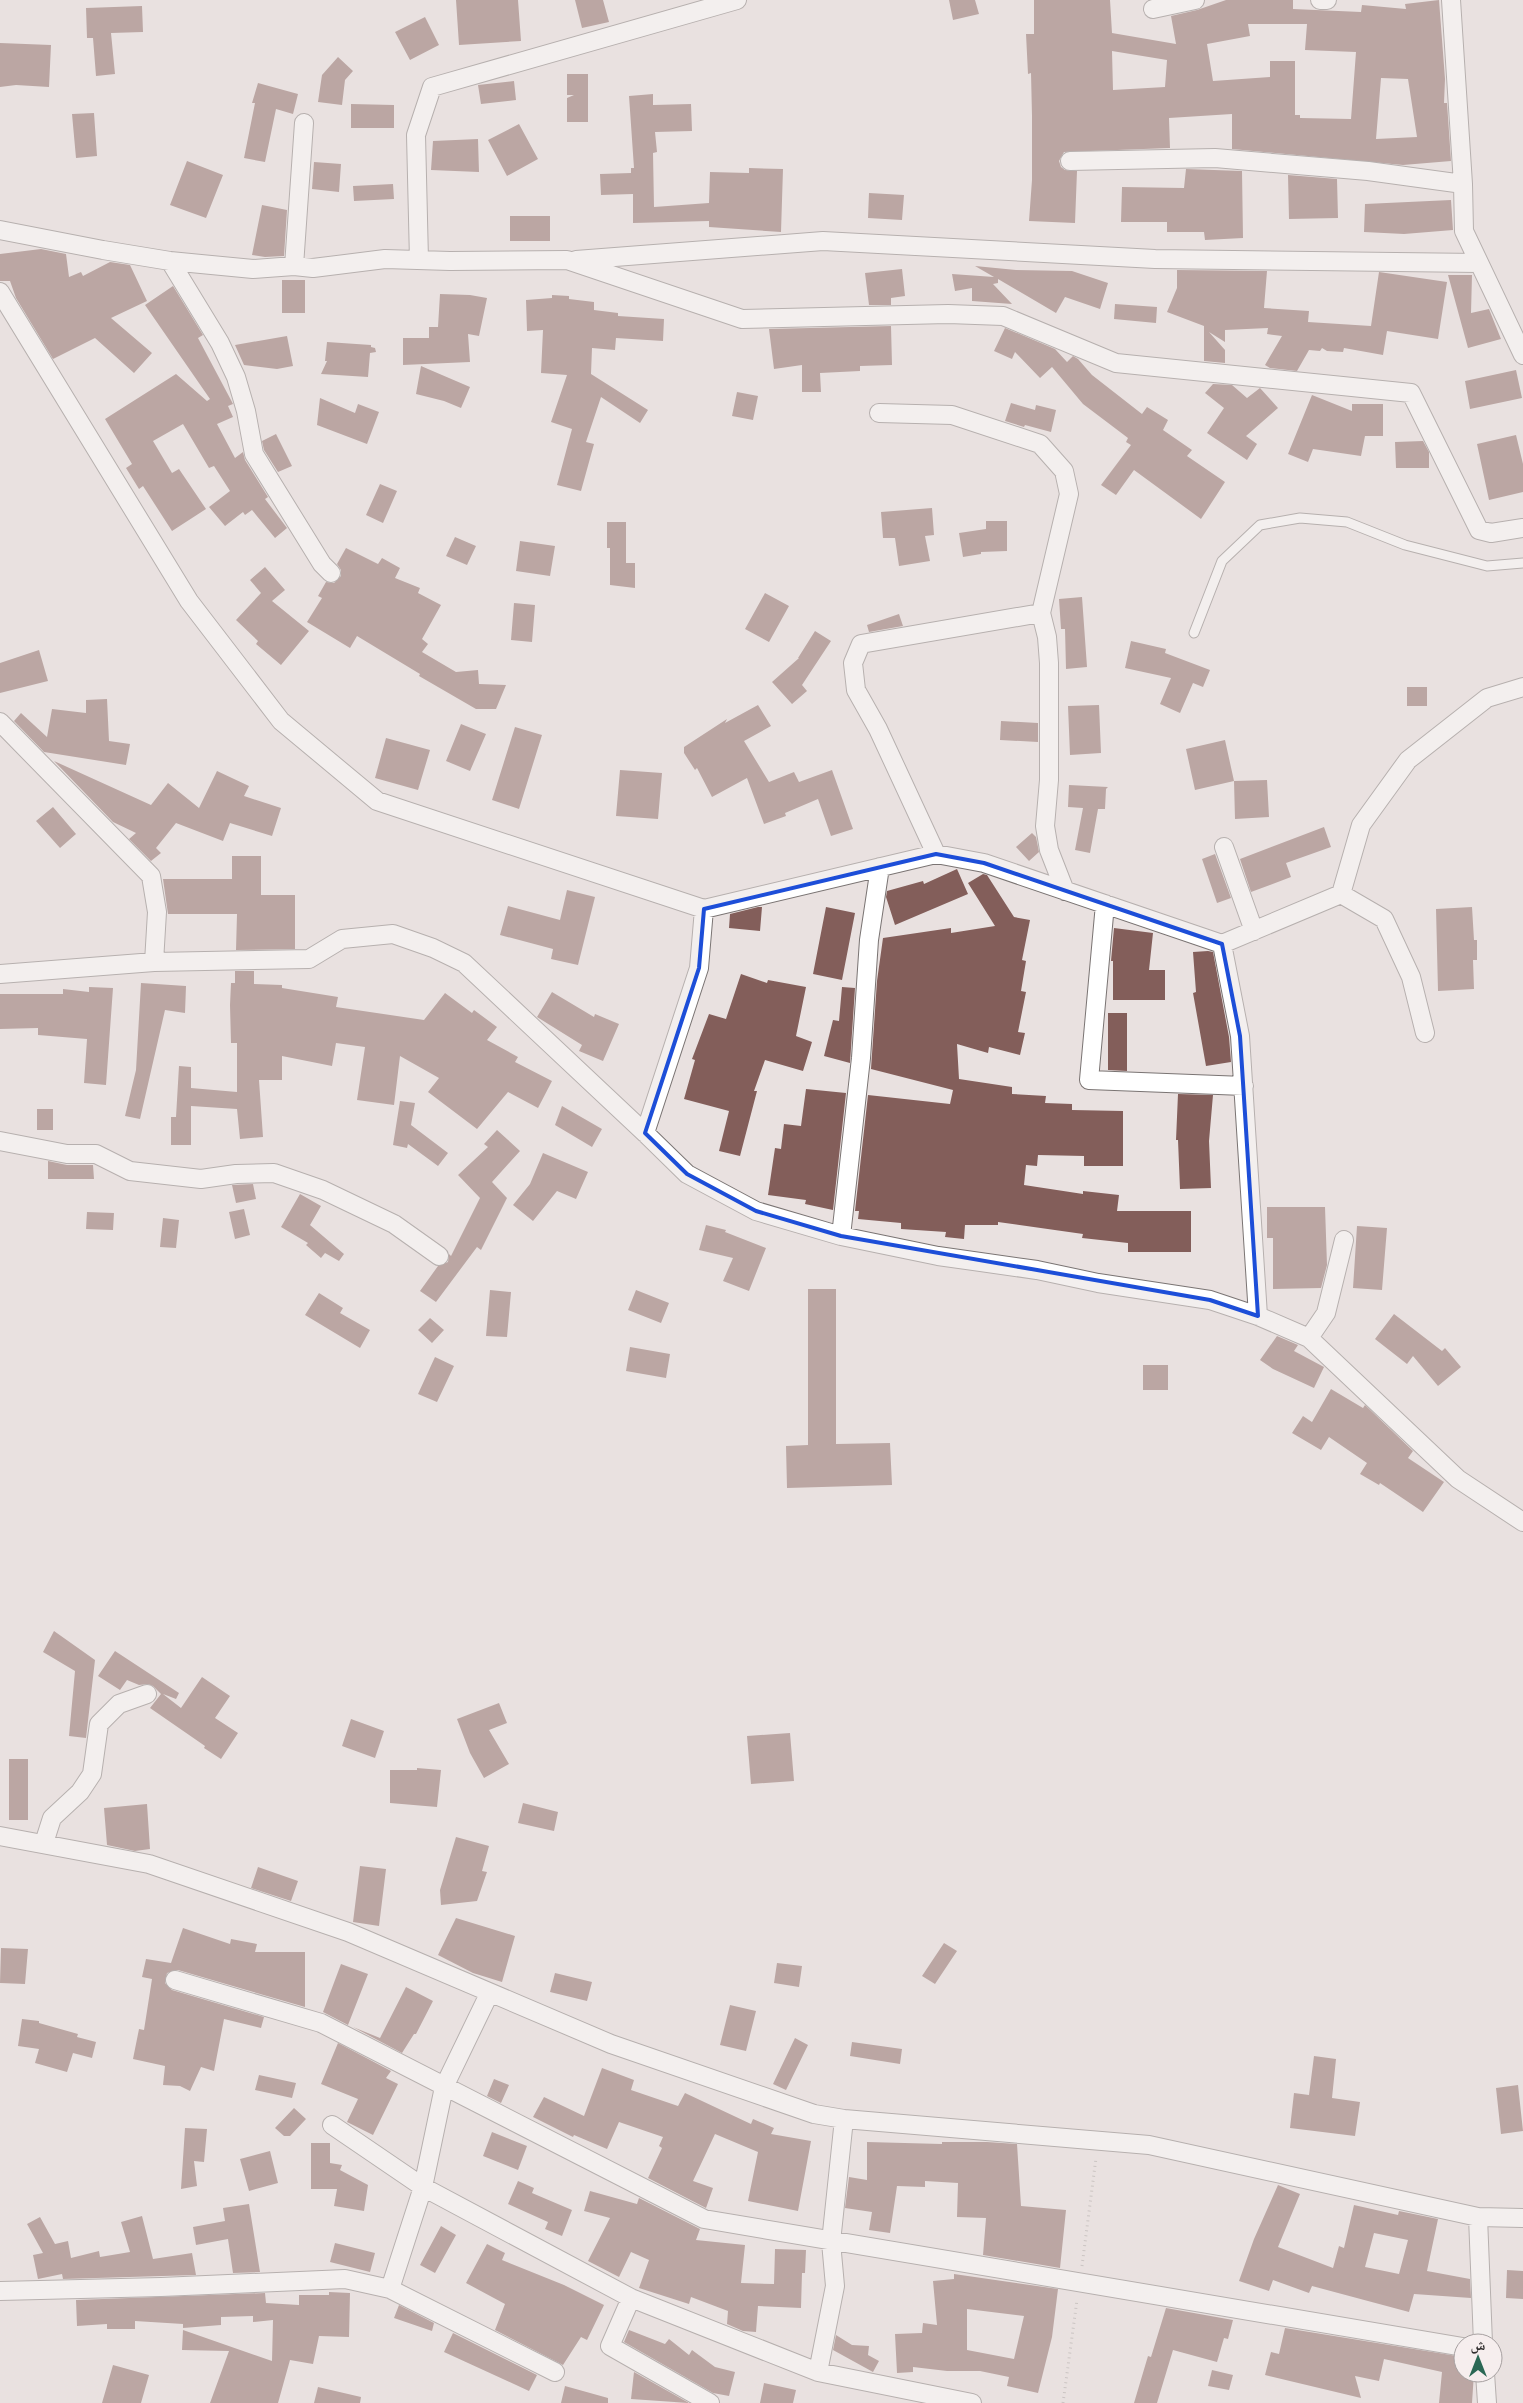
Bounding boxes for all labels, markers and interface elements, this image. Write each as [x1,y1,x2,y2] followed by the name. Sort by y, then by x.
[1453,2333,1503,2383] north arrow
[1471,2337,1486,2354] text: ش

